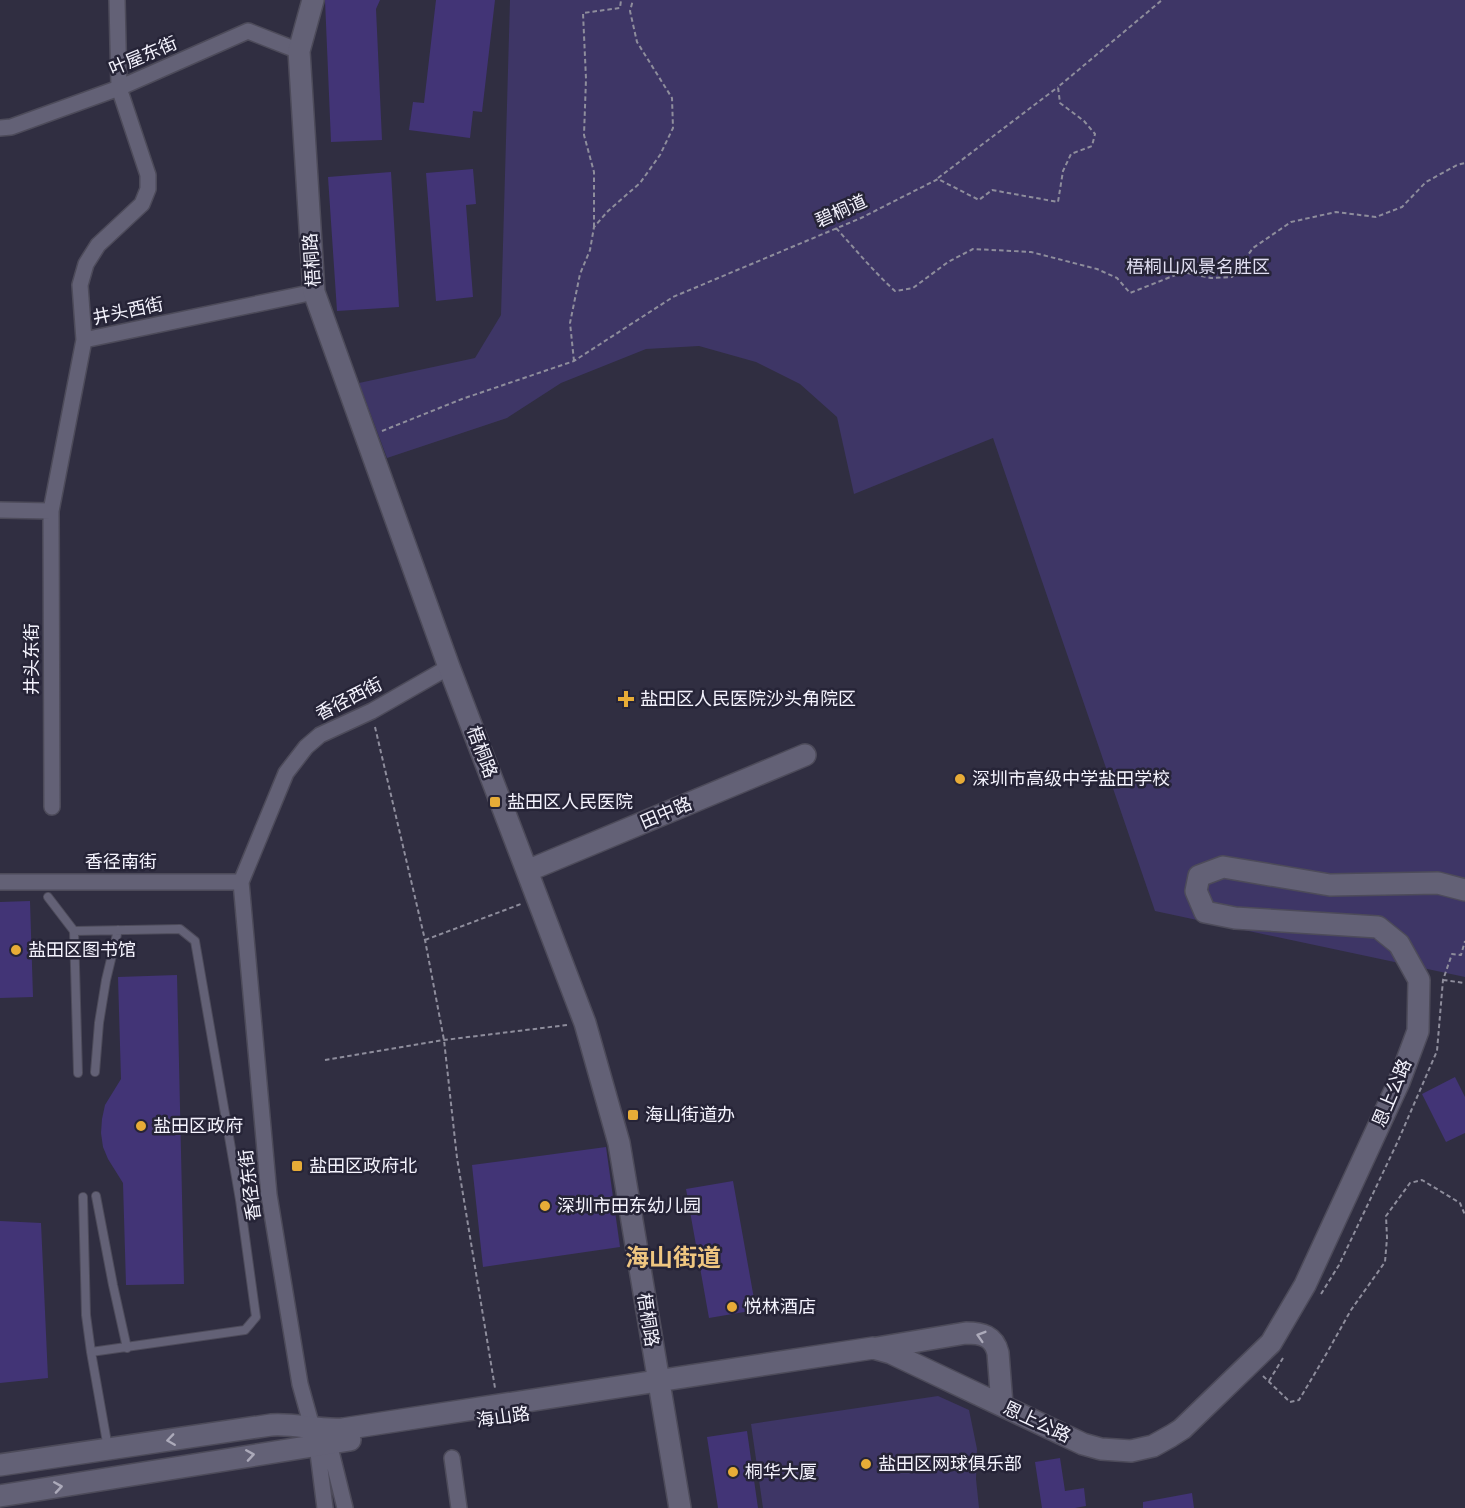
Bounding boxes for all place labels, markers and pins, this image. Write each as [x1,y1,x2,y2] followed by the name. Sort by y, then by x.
[640,687,856,710] place label: 盐田区人民医院沙头角院区
[617,690,635,708] marker: 盐田区人民医院沙头角院区
[972,767,1170,790] place label: 深圳市高级中学盐田学校
[953,772,967,786] marker: 深圳市高级中学盐田学校
[507,790,633,813] place label: 盐田区人民医院
[488,795,502,809] marker: 盐田区人民医院
[28,938,136,961] place label: 盐田区图书馆
[9,943,23,957] marker: 盐田区图书馆
[645,1103,735,1126] place label: 海山街道办
[626,1108,640,1122] marker: 海山街道办
[153,1114,243,1137] place label: 盐田区政府
[134,1119,148,1133] marker: 盐田区政府
[309,1154,417,1177] place label: 盐田区政府北
[290,1159,304,1173] marker: 盐田区政府北
[557,1194,701,1217] place label: 深圳市田东幼儿园
[538,1199,552,1213] marker: 深圳市田东幼儿园
[744,1295,816,1318] place label: 悦林酒店
[725,1300,739,1314] marker: 悦林酒店
[878,1452,1022,1475] place label: 盐田区网球俱乐部
[859,1457,873,1471] marker: 盐田区网球俱乐部
[745,1460,817,1483] place label: 桐华大厦
[726,1465,740,1479] marker: 桐华大厦

